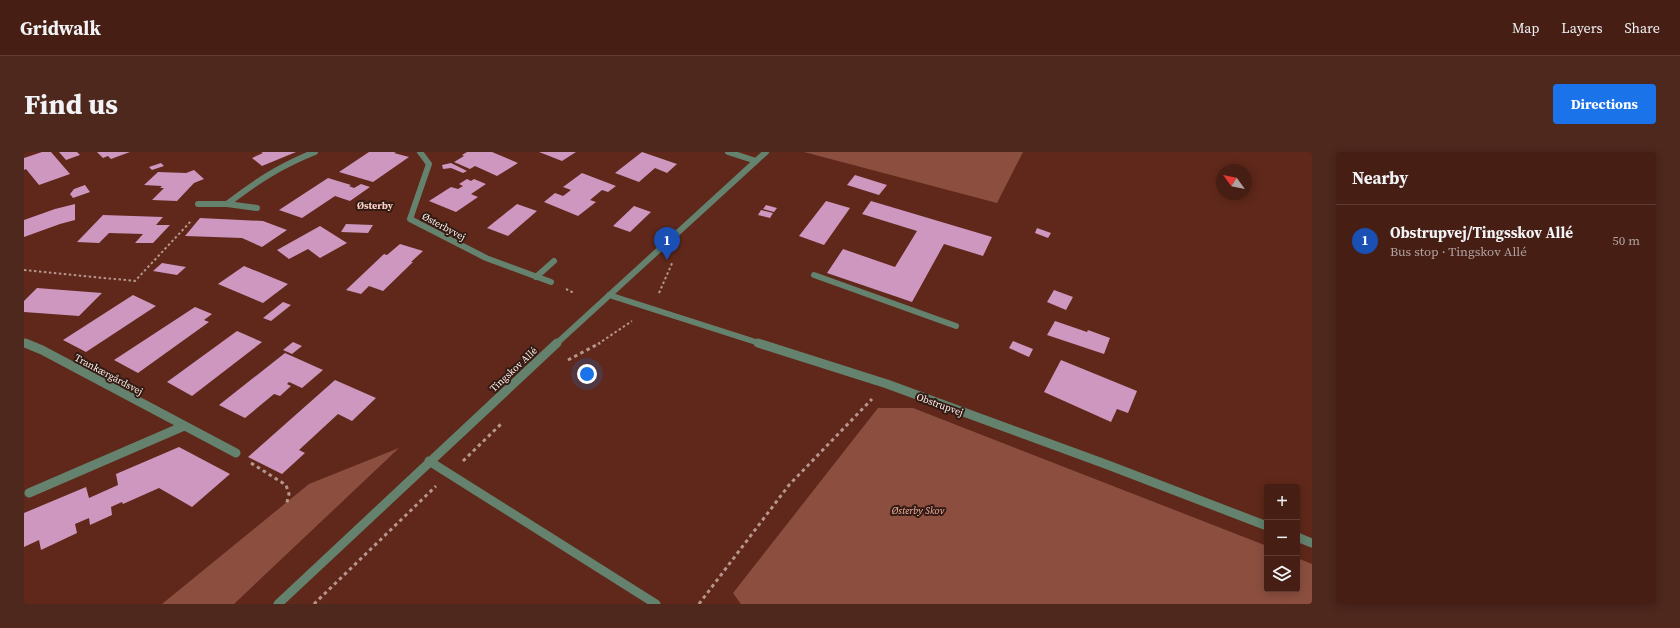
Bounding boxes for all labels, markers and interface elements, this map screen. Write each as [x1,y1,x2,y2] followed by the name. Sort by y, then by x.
[20,15,101,41] text: Gridwalk
[1512,18,1539,38] text: Map
[1561,18,1603,38] text: Layers
[1625,18,1660,38] text: Share
[1553,84,1656,124] button: Directions
[24,85,118,123] text: Find us
[1216,164,1252,200] north arrow
[1352,166,1408,190] text: Nearby
[357,199,394,212] district label: Østerby
[420,210,468,243] street label: Østerbyvej
[1390,222,1573,243] text: Obstrupvej/Tingsskov Allé
[654,227,680,260] pin: 1
[1361,232,1369,249] text: 1
[1612,232,1640,249] text: 50 m
[1390,243,1527,260] text: Bus stop · Tingskov Allé
[487,344,540,395] street label: Tingskov Allé
[72,351,145,398] street label: Trankærgårdsvej
[577,364,597,384] your location
[915,390,965,419] street label: Obstrupvej
[1264,484,1300,592] map controls
[1264,484,1300,520] button: +
[891,504,944,517] park label: Østerby Skov
[1264,520,1300,556] button: −
[1264,556,1300,592] button: layers

